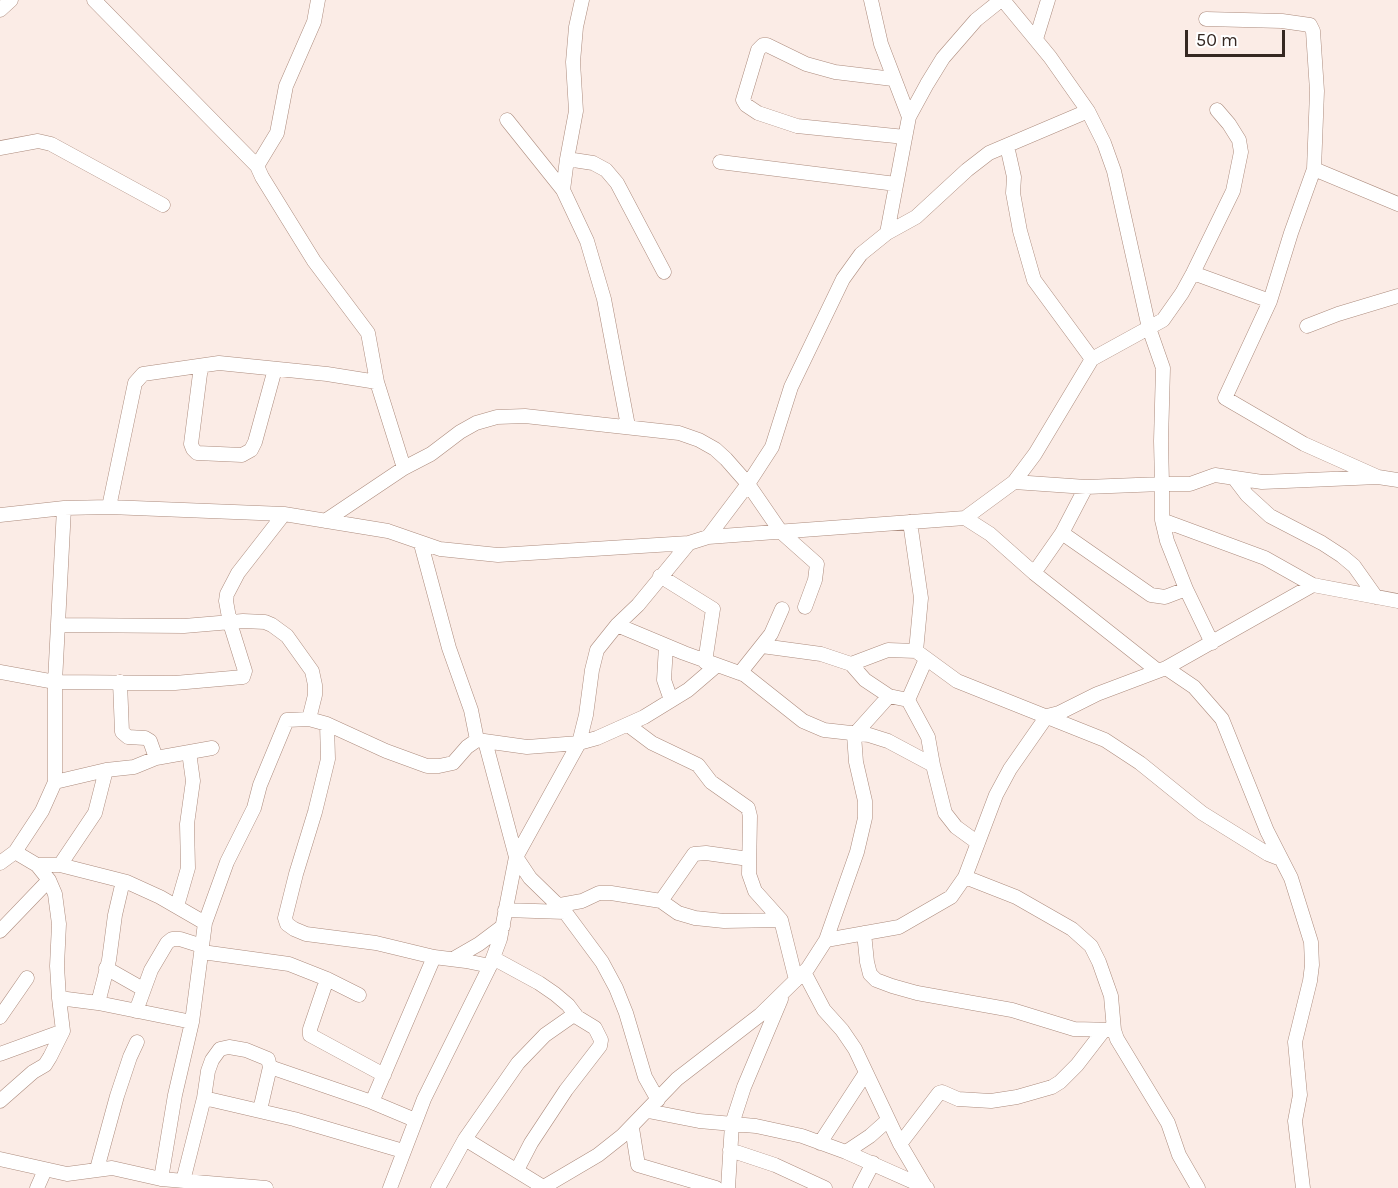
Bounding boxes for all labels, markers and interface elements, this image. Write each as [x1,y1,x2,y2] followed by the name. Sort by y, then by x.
[1188,18,1288,56] scale bar
[1196,29,1238,51] text: 50 m

